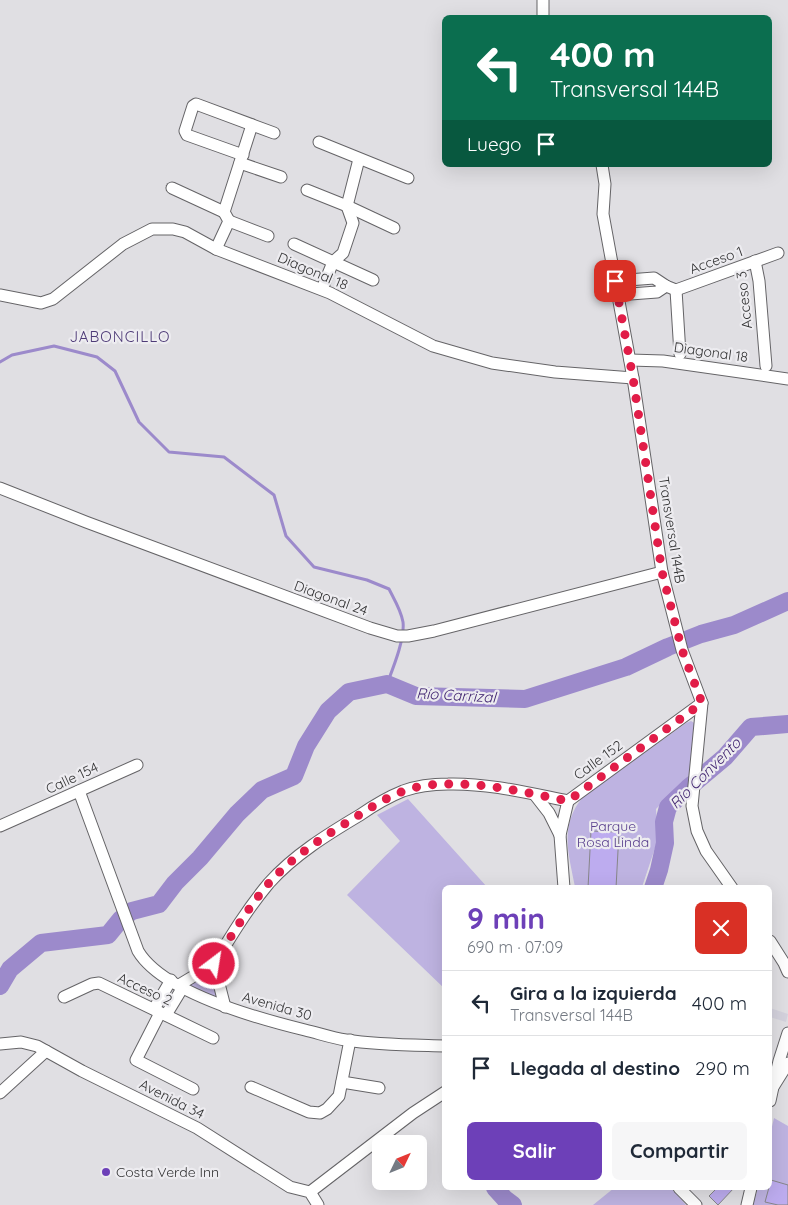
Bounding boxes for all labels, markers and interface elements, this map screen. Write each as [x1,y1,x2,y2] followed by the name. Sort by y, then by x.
[550,32,656,76] text: 400 m
[467,35,532,100] icon: left
[550,75,719,103] text: Transversal 144B
[532,130,560,158] icon: arrive
[467,132,522,156] text: Luego
[687,242,745,278] street label: Acceso 1
[275,248,351,294] street label: Diagonal 18
[594,260,636,302] pin
[601,267,629,295] icon: arrive
[732,270,756,330] street label: Acceso 3
[69,327,171,346] district label: JABONCILLO
[673,338,749,366] street label: Diagonal 18
[655,475,689,585] street label: Transversal 144B
[292,576,370,620] street label: Diagonal 24
[416,683,498,707] water label: Río Carrizal
[665,733,745,813] water label: Río Convento
[570,736,626,784] street label: Calle 152
[43,758,101,798] street label: Calle 154
[577,817,649,851] park label: Parque Rosa Linda
[467,899,545,937] text: 9 min
[695,902,747,954] button: close
[187,937,239,989] position arrow
[467,937,563,957] text: 690 m · 07:09
[115,969,175,1010] street label: Acceso 2
[510,981,677,1005] text: Gira a la izquierda
[240,987,314,1025] street label: Avenida 30
[467,989,495,1017] icon: left
[692,991,747,1015] text: 400 m
[510,1005,633,1025] text: Transversal 144B
[467,1054,495,1082] icon: arrive
[510,1056,680,1080] text: Llegada al destino
[695,1056,750,1080] text: 290 m
[136,1075,208,1123] street label: Avenida 34
[467,1122,602,1180] button: Salir
[612,1122,747,1180] button: Compartir
[372,1135,428,1190] north arrow
[372,1135,427,1190] map controls
[116,1163,219,1181] place label: Costa Verde Inn
[100,1166,112,1178] marker: Costa Verde Inn

